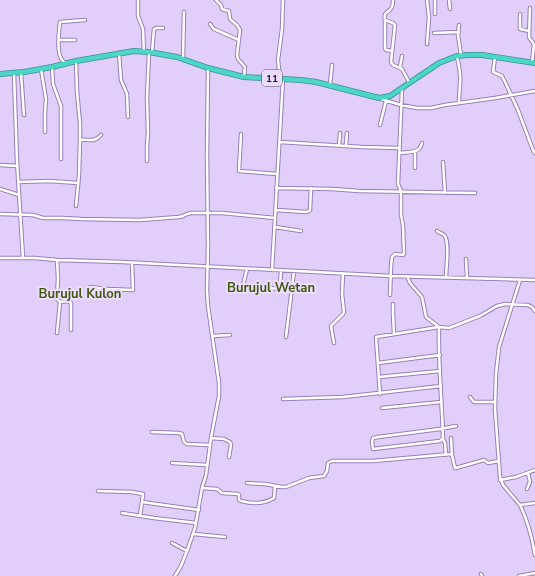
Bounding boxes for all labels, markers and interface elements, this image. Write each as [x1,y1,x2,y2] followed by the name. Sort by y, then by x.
[262,70,282,86] road number: 11
[227,279,315,297] district label: Burujul Wetan
[39,285,121,303] district label: Burujul Kulon

